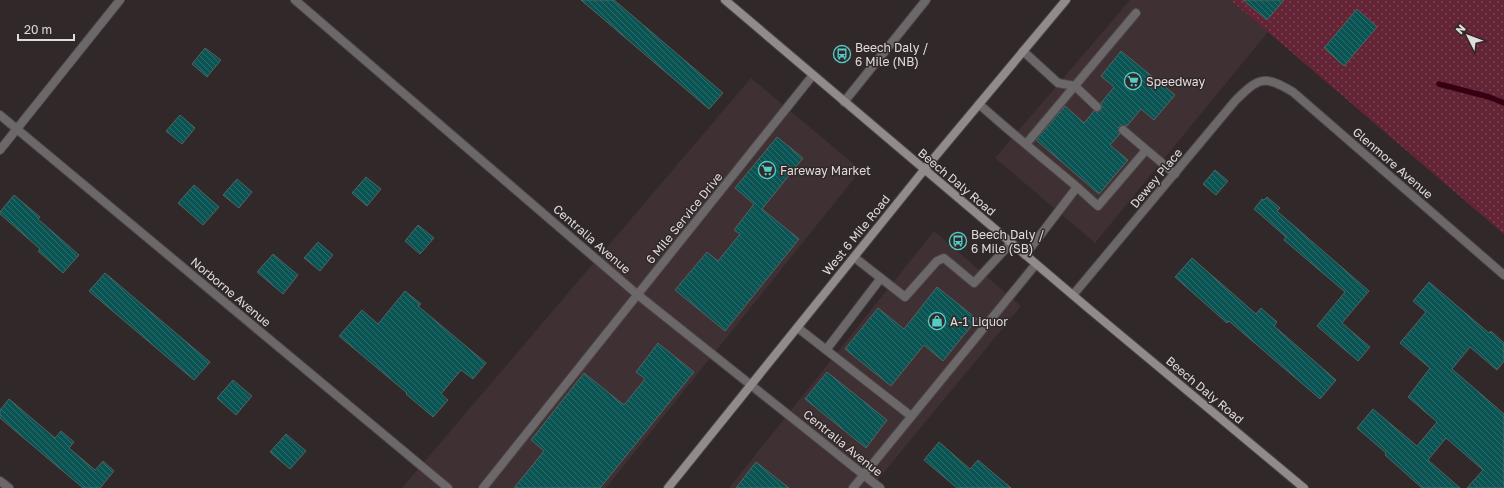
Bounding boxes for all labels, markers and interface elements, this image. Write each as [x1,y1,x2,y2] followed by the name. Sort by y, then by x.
[18,16,74,42] scale bar
[1448,16,1488,56] north arrow
[24,22,52,37] text: 20 m
[1453,22,1468,36] text: N
[855,40,928,69] place label: Beech Daly / 6 Mile (NB)
[832,44,852,64] bus stop icon: Beech Daly / 6 Mile (NB)
[1123,71,1143,91] supermarket icon: Speedway
[1146,74,1205,89] place label: Speedway
[1350,124,1436,202] street label: Glenmore Avenue
[915,145,999,219] street label: Beech Daly Road
[1127,145,1185,211] street label: Dewey Place
[757,160,777,180] supermarket icon: Fareway Market
[780,163,871,178] place label: Fareway Market
[643,169,726,267] street label: 6 Mile Service Drive
[819,192,893,278] street label: West 6 Mile Road
[550,201,634,277] street label: Centralia Avenue
[971,227,1044,256] place label: Beech Daly / 6 Mile (SB)
[948,231,968,251] bus stop icon: Beech Daly / 6 Mile (SB)
[188,254,274,330] street label: Norborne Avenue
[927,311,947,331] shop icon: A-1 Liquor
[950,314,1008,329] place label: A-1 Liquor
[1163,353,1247,427] street label: Beech Daly Road
[800,406,886,480] street label: Centralia Avenue

